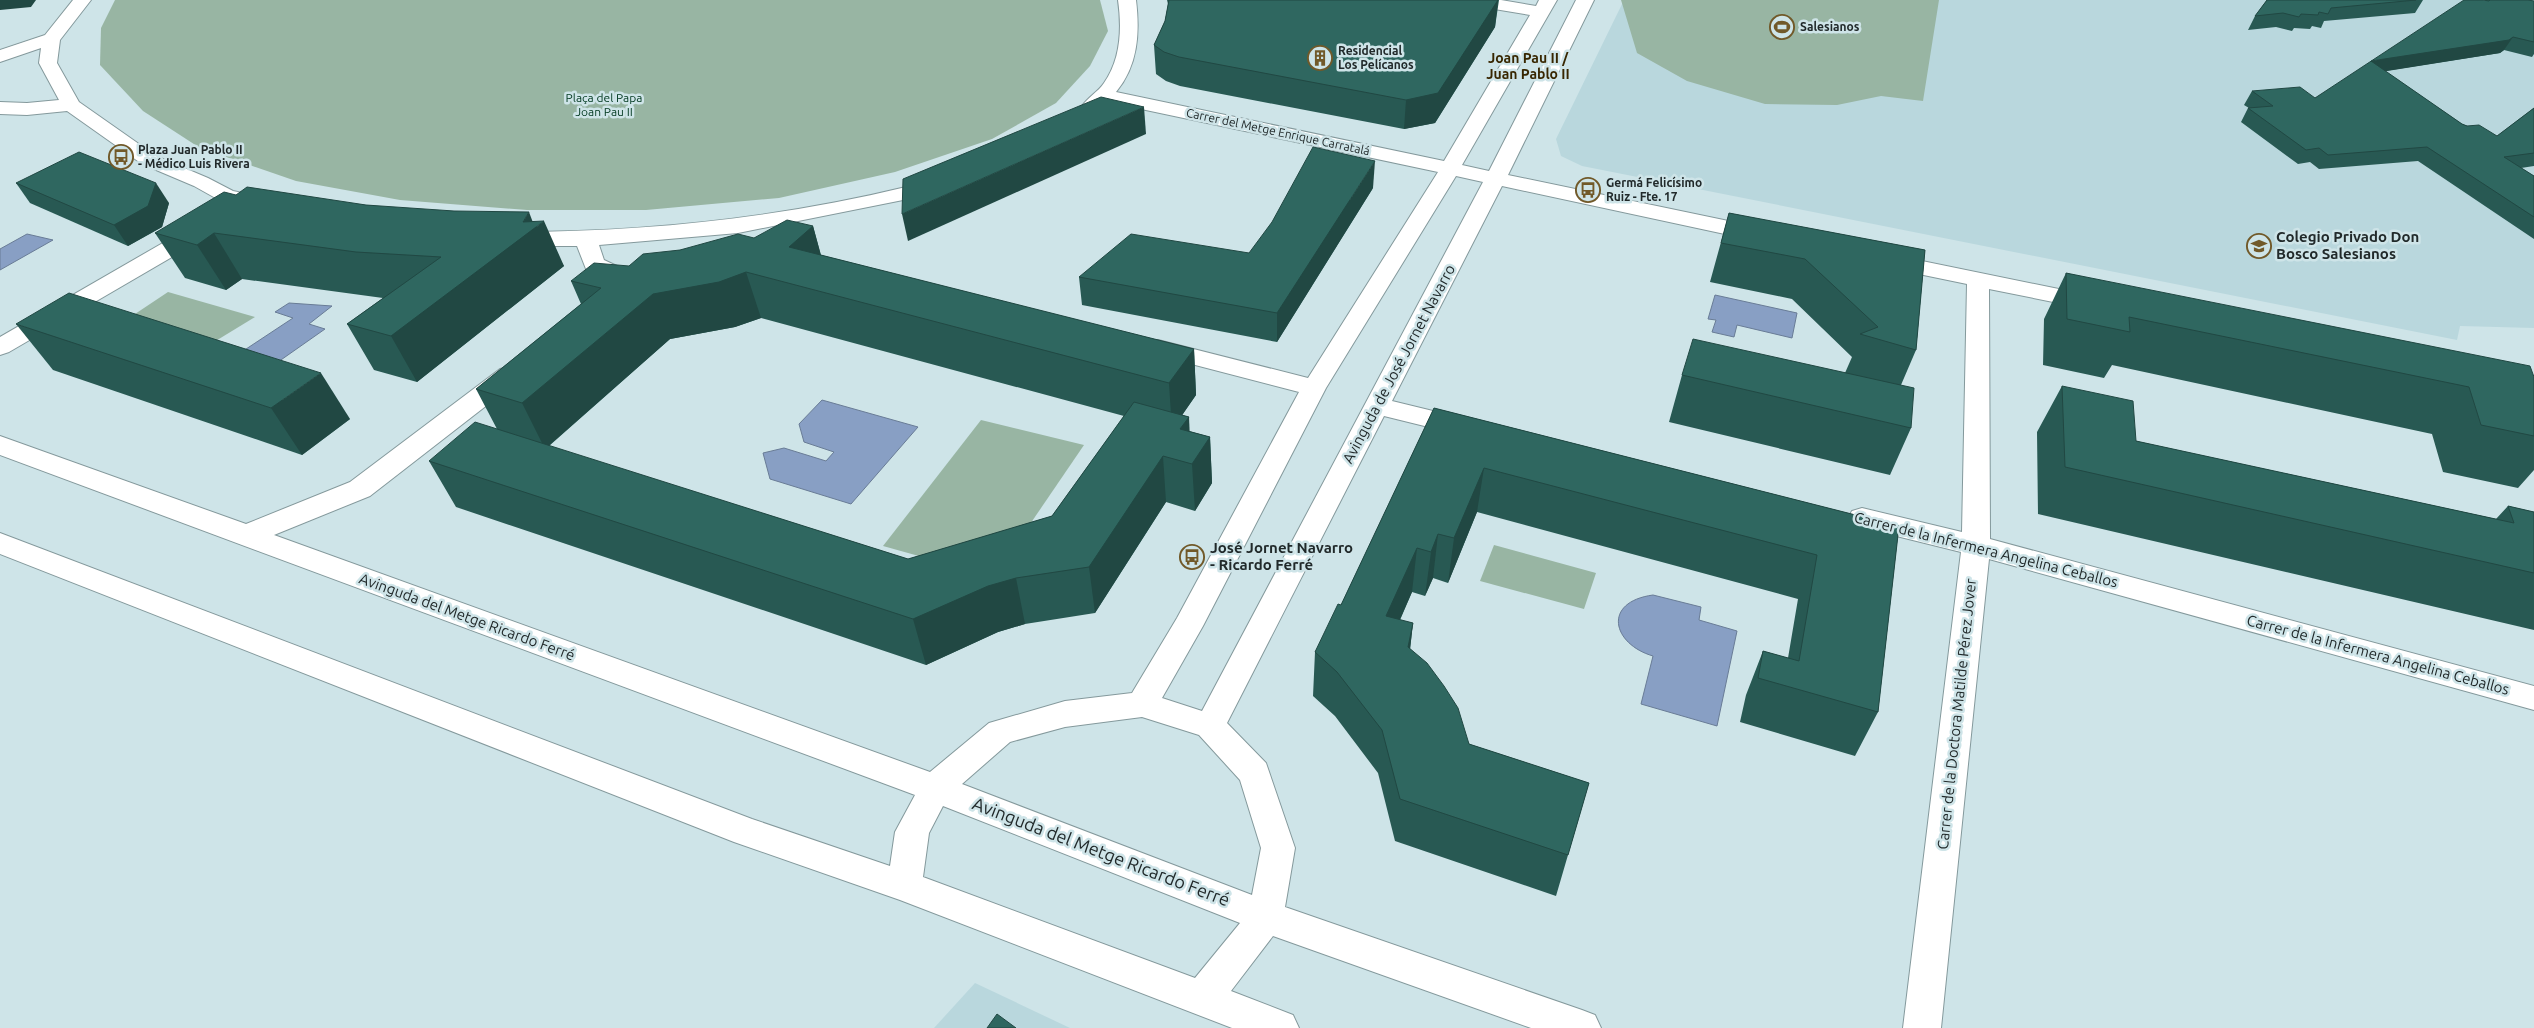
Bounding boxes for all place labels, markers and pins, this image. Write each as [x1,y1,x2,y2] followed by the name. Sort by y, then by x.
[1769,14,1795,40] sports icon: Salesianos
[1800,20,1860,33] place label: Salesianos
[1338,44,1414,71] place label: Residencial Los Pelícanos
[1307,45,1333,71] building icon: Residencial Los Pelícanos
[138,143,250,170] place label: Plaza Juan Pablo II - Médico Luis Rivera
[108,144,134,170] bus stop icon: Plaza Juan Pablo II - Médico Luis Rivera
[1606,176,1702,203] place label: Germá Felicísimo Ruiz - Fte. 17
[1575,177,1601,203] bus stop icon: Germá Felicísimo Ruiz - Fte. 17
[2276,228,2419,262] place label: Colegio Privado Don Bosco Salesianos
[2246,233,2272,259] school or university icon: Colegio Privado Don Bosco Salesianos
[1210,539,1353,573] place label: José Jornet Navarro - Ricardo Ferré
[1179,544,1205,570] bus stop icon: José Jornet Navarro - Ricardo Ferré

